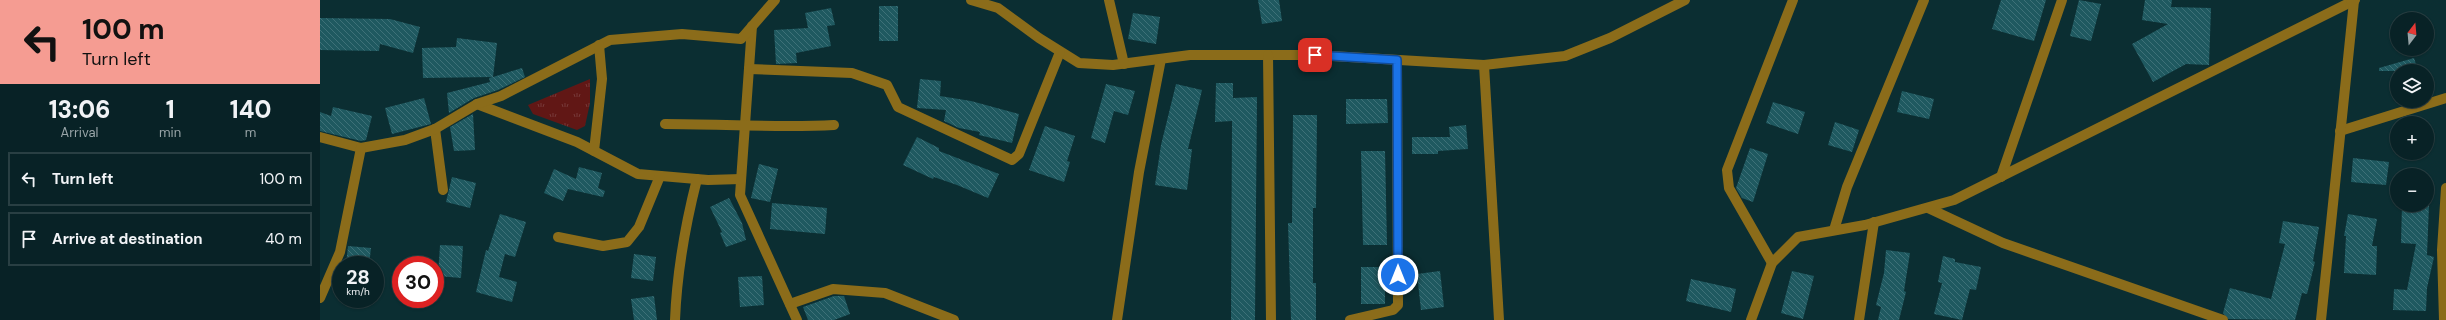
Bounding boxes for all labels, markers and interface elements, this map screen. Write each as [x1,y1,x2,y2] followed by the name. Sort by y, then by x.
[82,11,165,48] text: 100 m
[2390,12,2434,56] north arrow
[2390,12,2434,212] map controls
[16,16,68,68] icon: left
[1298,38,1332,72] pin
[1304,44,1326,66] icon: arrive
[82,47,151,71] text: Turn left
[2390,64,2434,108] button: layers
[49,94,110,125] text: 13:06
[166,94,175,125] text: 1
[230,94,271,125] text: 140
[2390,116,2434,160] button: +
[61,124,98,141] text: Arrival
[159,124,181,141] text: min
[245,124,256,141] text: m
[18,168,40,190] icon: left
[2390,168,2434,212] button: −
[52,169,113,189] text: Turn left
[259,169,302,189] text: 100 m
[18,228,40,250] icon: arrive
[52,229,203,249] text: Arrive at destination
[265,229,302,249] text: 40 m
[1377,254,1419,296] position arrow
[392,256,444,308] speed limit sign: 30
[346,264,370,290] text: 28
[346,285,370,298] text: km/h

